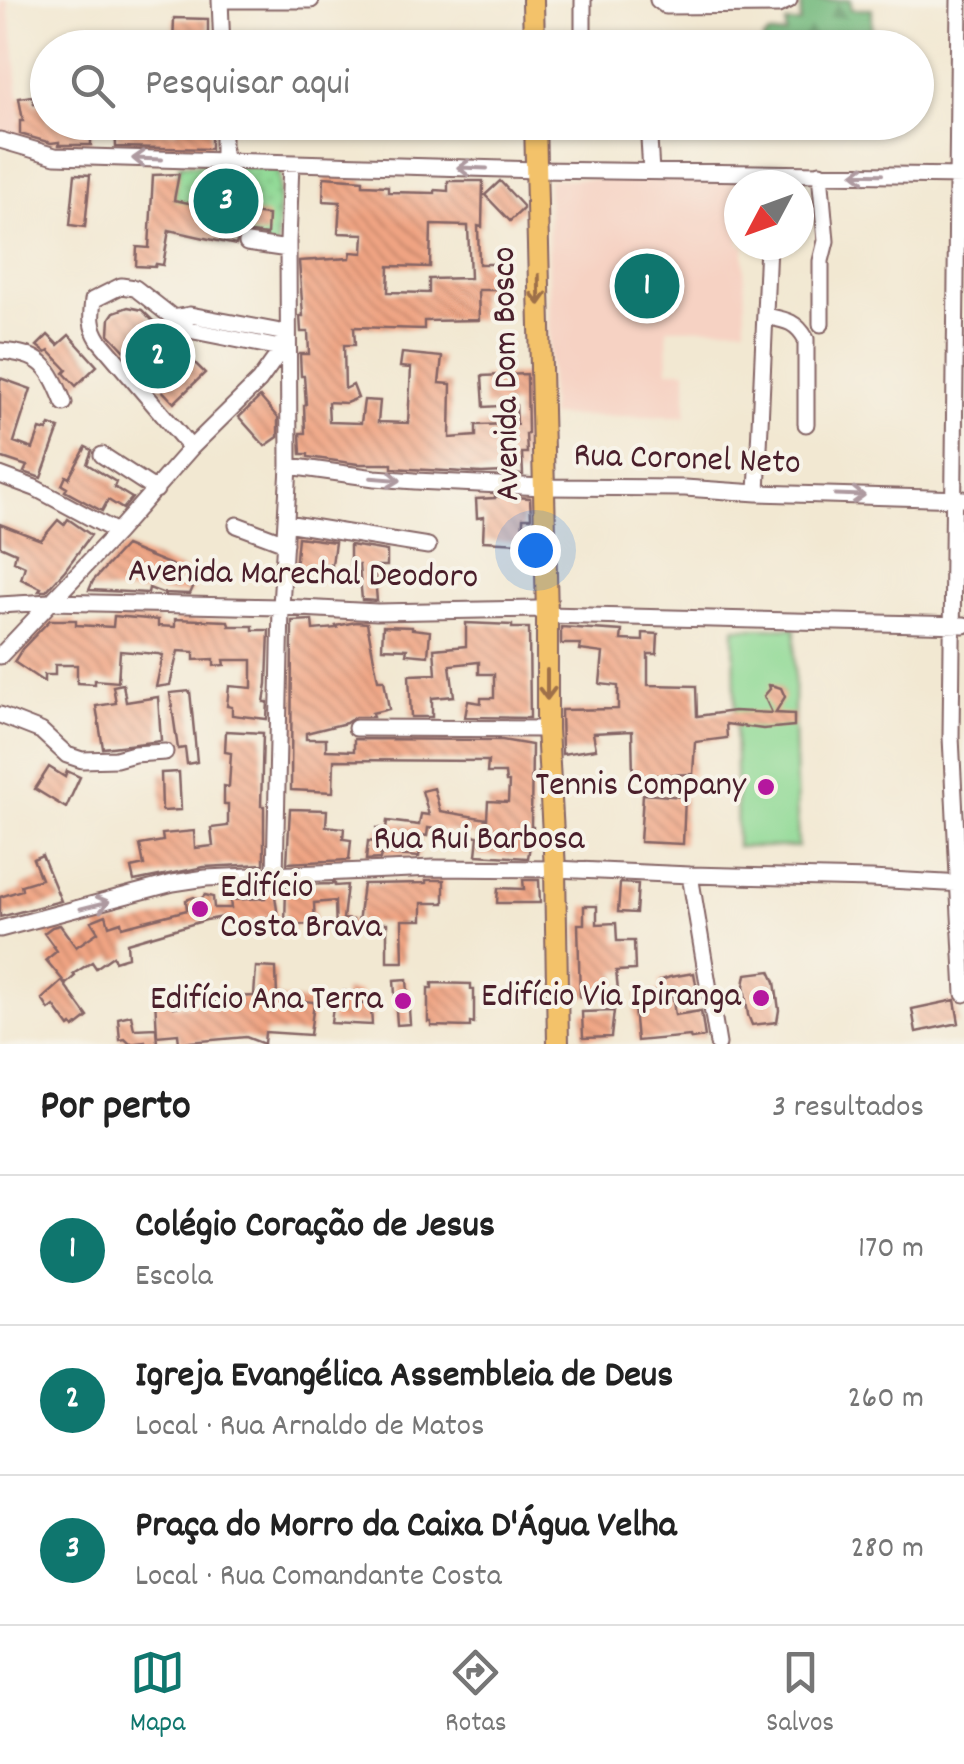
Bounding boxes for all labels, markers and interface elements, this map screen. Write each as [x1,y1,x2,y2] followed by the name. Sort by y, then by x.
[30,30,934,140] search box
[65,58,120,113] icon: search
[145,58,350,113] text: Pesquisar aqui
[131,149,163,168] one-way arrow
[456,158,488,177] one-way arrow
[194,164,258,238] pin: 3
[851,164,884,184] one-way arrow
[724,170,814,260] north arrow
[481,246,535,502] street label: Avenida Dom Bosco
[614,248,680,324] pin: 1
[529,273,548,305] one-way arrow
[126,318,190,394] pin: 2
[573,432,801,490] street label: Rua Coronel Neto
[369,469,401,488] one-way arrow
[834,486,866,505] one-way arrow
[510,525,561,576] your location
[127,548,479,604] street label: Avenida Marechal Deodoro
[538,668,556,700] one-way arrow
[535,762,747,812] place label: Tennis Company
[755,776,777,798] marker: Tennis Company
[374,816,585,866] street label: Rua Rui Barbosa
[220,864,383,954] place label: Edifício Costa Brava
[78,895,110,913] one-way arrow
[189,898,211,920] marker: Edifício Costa Brava
[481,973,742,1023] place label: Edifício Via Ipiranga
[150,976,384,1026] place label: Edifício Ana Terra
[750,987,772,1009] marker: Edifício Via Ipiranga
[392,990,414,1012] marker: Edifício Ana Terra
[40,1079,191,1139] text: Por perto
[772,1086,924,1132] text: 3 resultados
[135,1200,495,1255] text: Colégio Coração de Jesus
[69,1227,76,1273] text: 1
[858,1227,924,1273] text: 170 m
[135,1255,213,1301] text: Escola
[135,1350,673,1405] text: Igreja Evangélica Assembleia de Deus
[66,1377,79,1423] text: 2
[848,1377,924,1423] text: 260 m
[135,1405,485,1451] text: Local · Rua Arnaldo de Matos
[135,1500,676,1555] text: Praça do Morro da Caixa D'Água Velha
[65,1527,80,1573] text: 3
[850,1527,924,1573] text: 280 m
[135,1555,502,1601] text: Local · Rua Comandante Costa
[130,1645,185,1745] tab: Mapa
[445,1645,506,1745] tab: Rotas
[766,1645,834,1745] tab: Salvos

